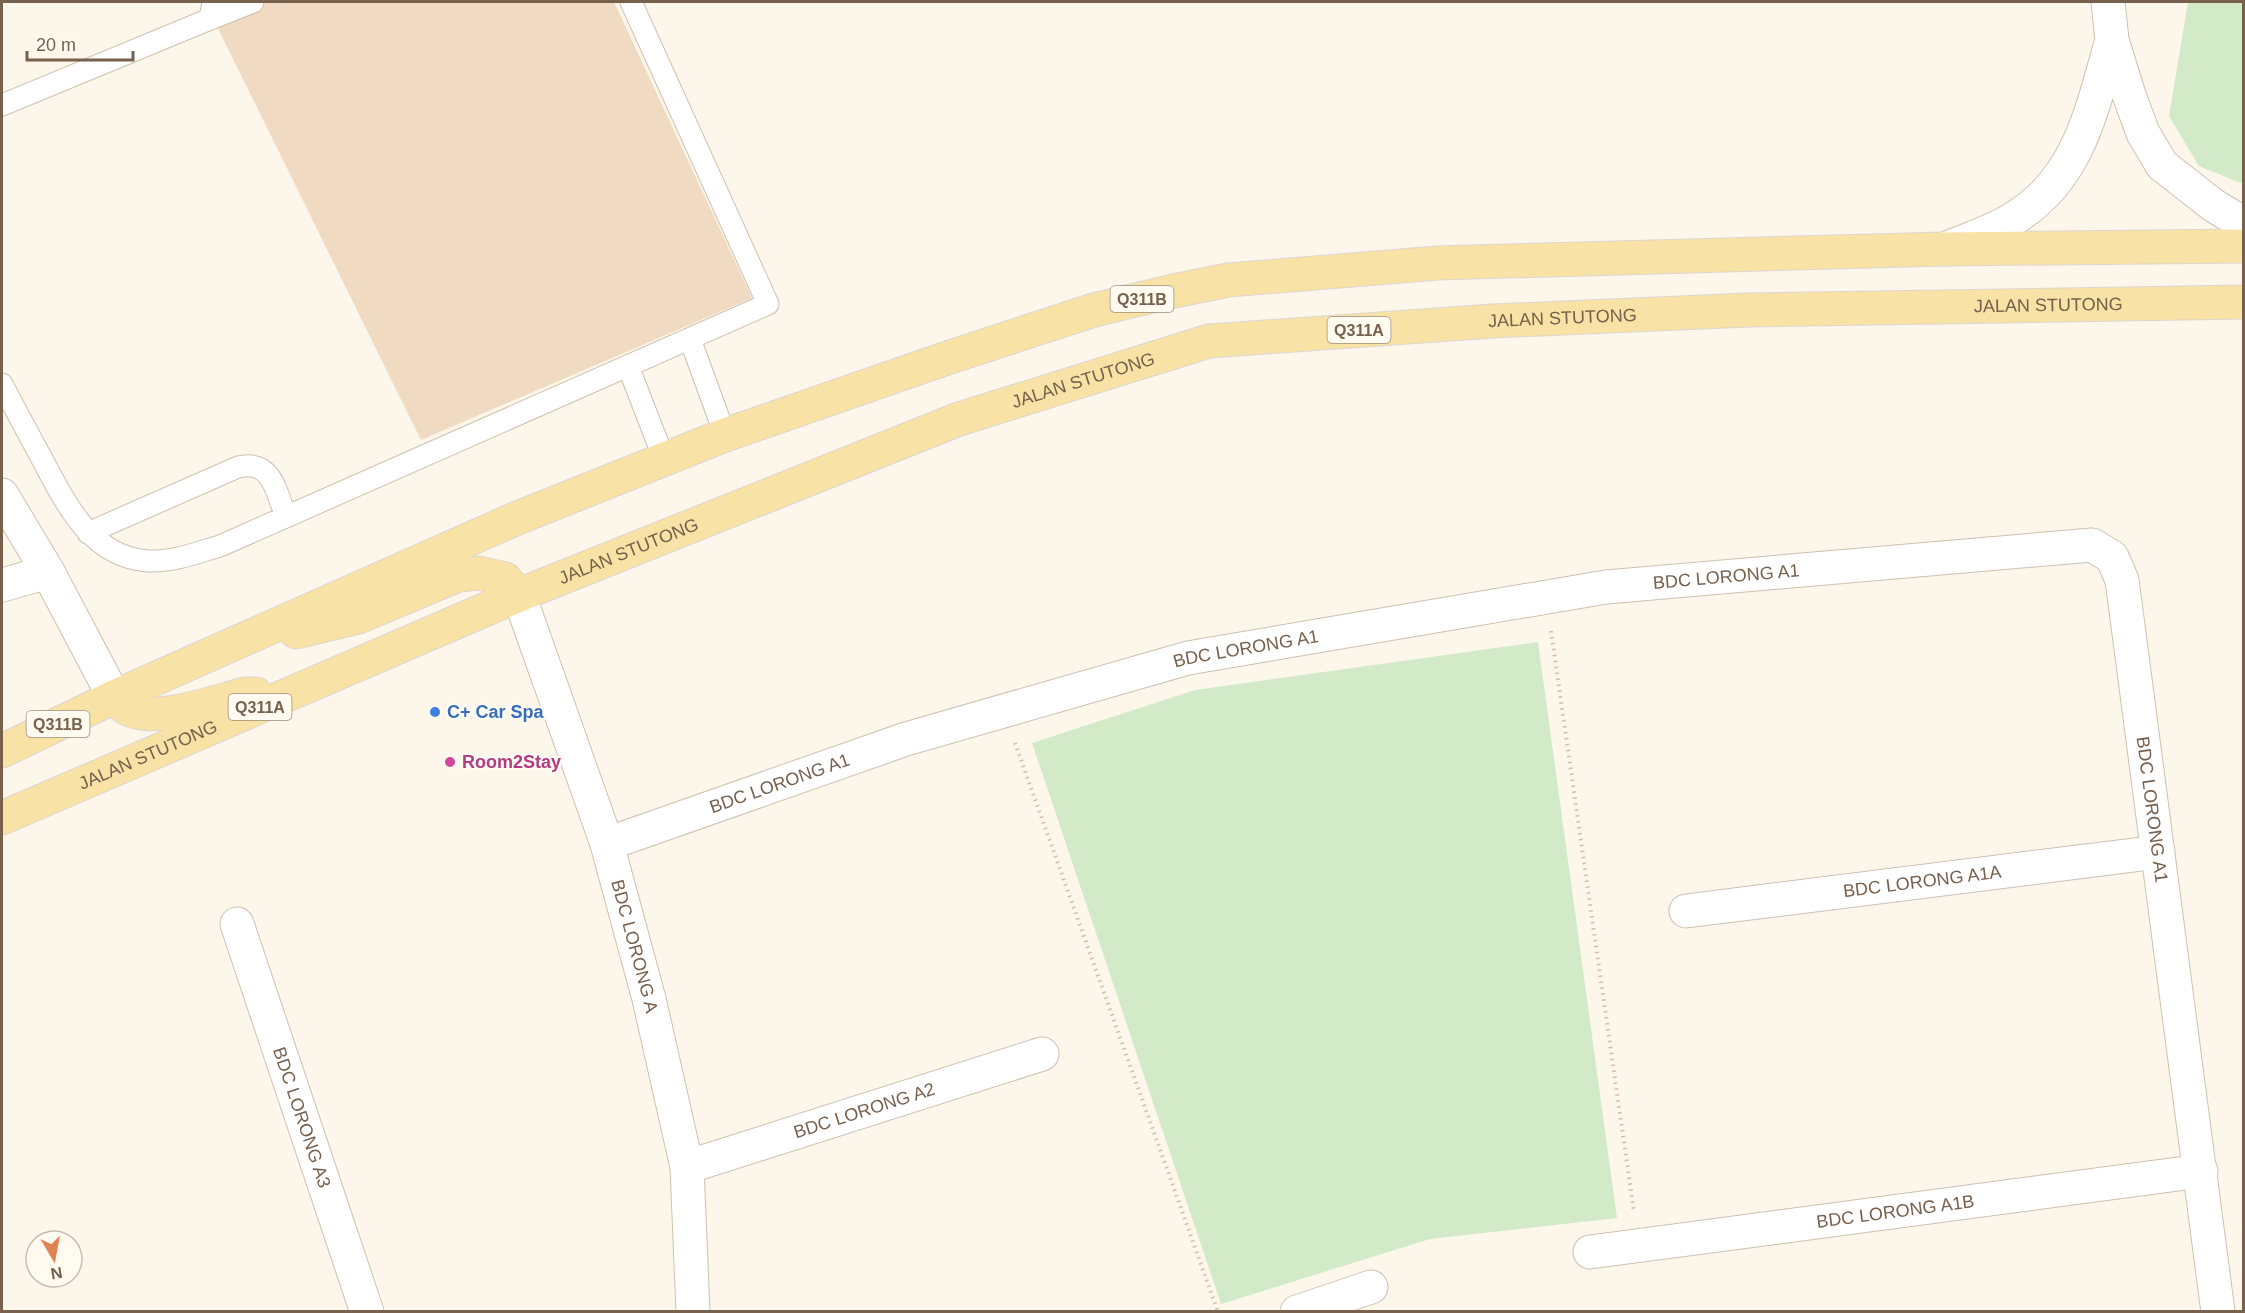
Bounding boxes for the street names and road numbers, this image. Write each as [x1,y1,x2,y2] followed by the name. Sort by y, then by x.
[1110,286,1174,312] road number: Q311B
[1974,294,2123,316] street label: JALAN STUTONG
[1487,305,1637,331] street label: JALAN STUTONG
[1328,317,1390,343] road number: Q311A
[1009,349,1157,412] street label: JALAN STUTONG
[556,514,701,588] street label: JALAN STUTONG
[1652,560,1800,593] street label: BDC LORONG A1
[1171,626,1320,672] street label: BDC LORONG A1
[228,694,292,720] road number: Q311A
[26,711,90,737] road number: Q311B
[76,716,220,794] street label: JALAN STUTONG
[2133,735,2172,884] street label: BDC LORONG A1
[707,750,852,817] street label: BDC LORONG A1
[1842,862,2002,901] street label: BDC LORONG A1A
[607,877,662,1015] street label: BDC LORONG A
[269,1044,335,1190] street label: BDC LORONG A3
[791,1079,937,1142] street label: BDC LORONG A2
[1815,1191,1976,1232] street label: BDC LORONG A1B

